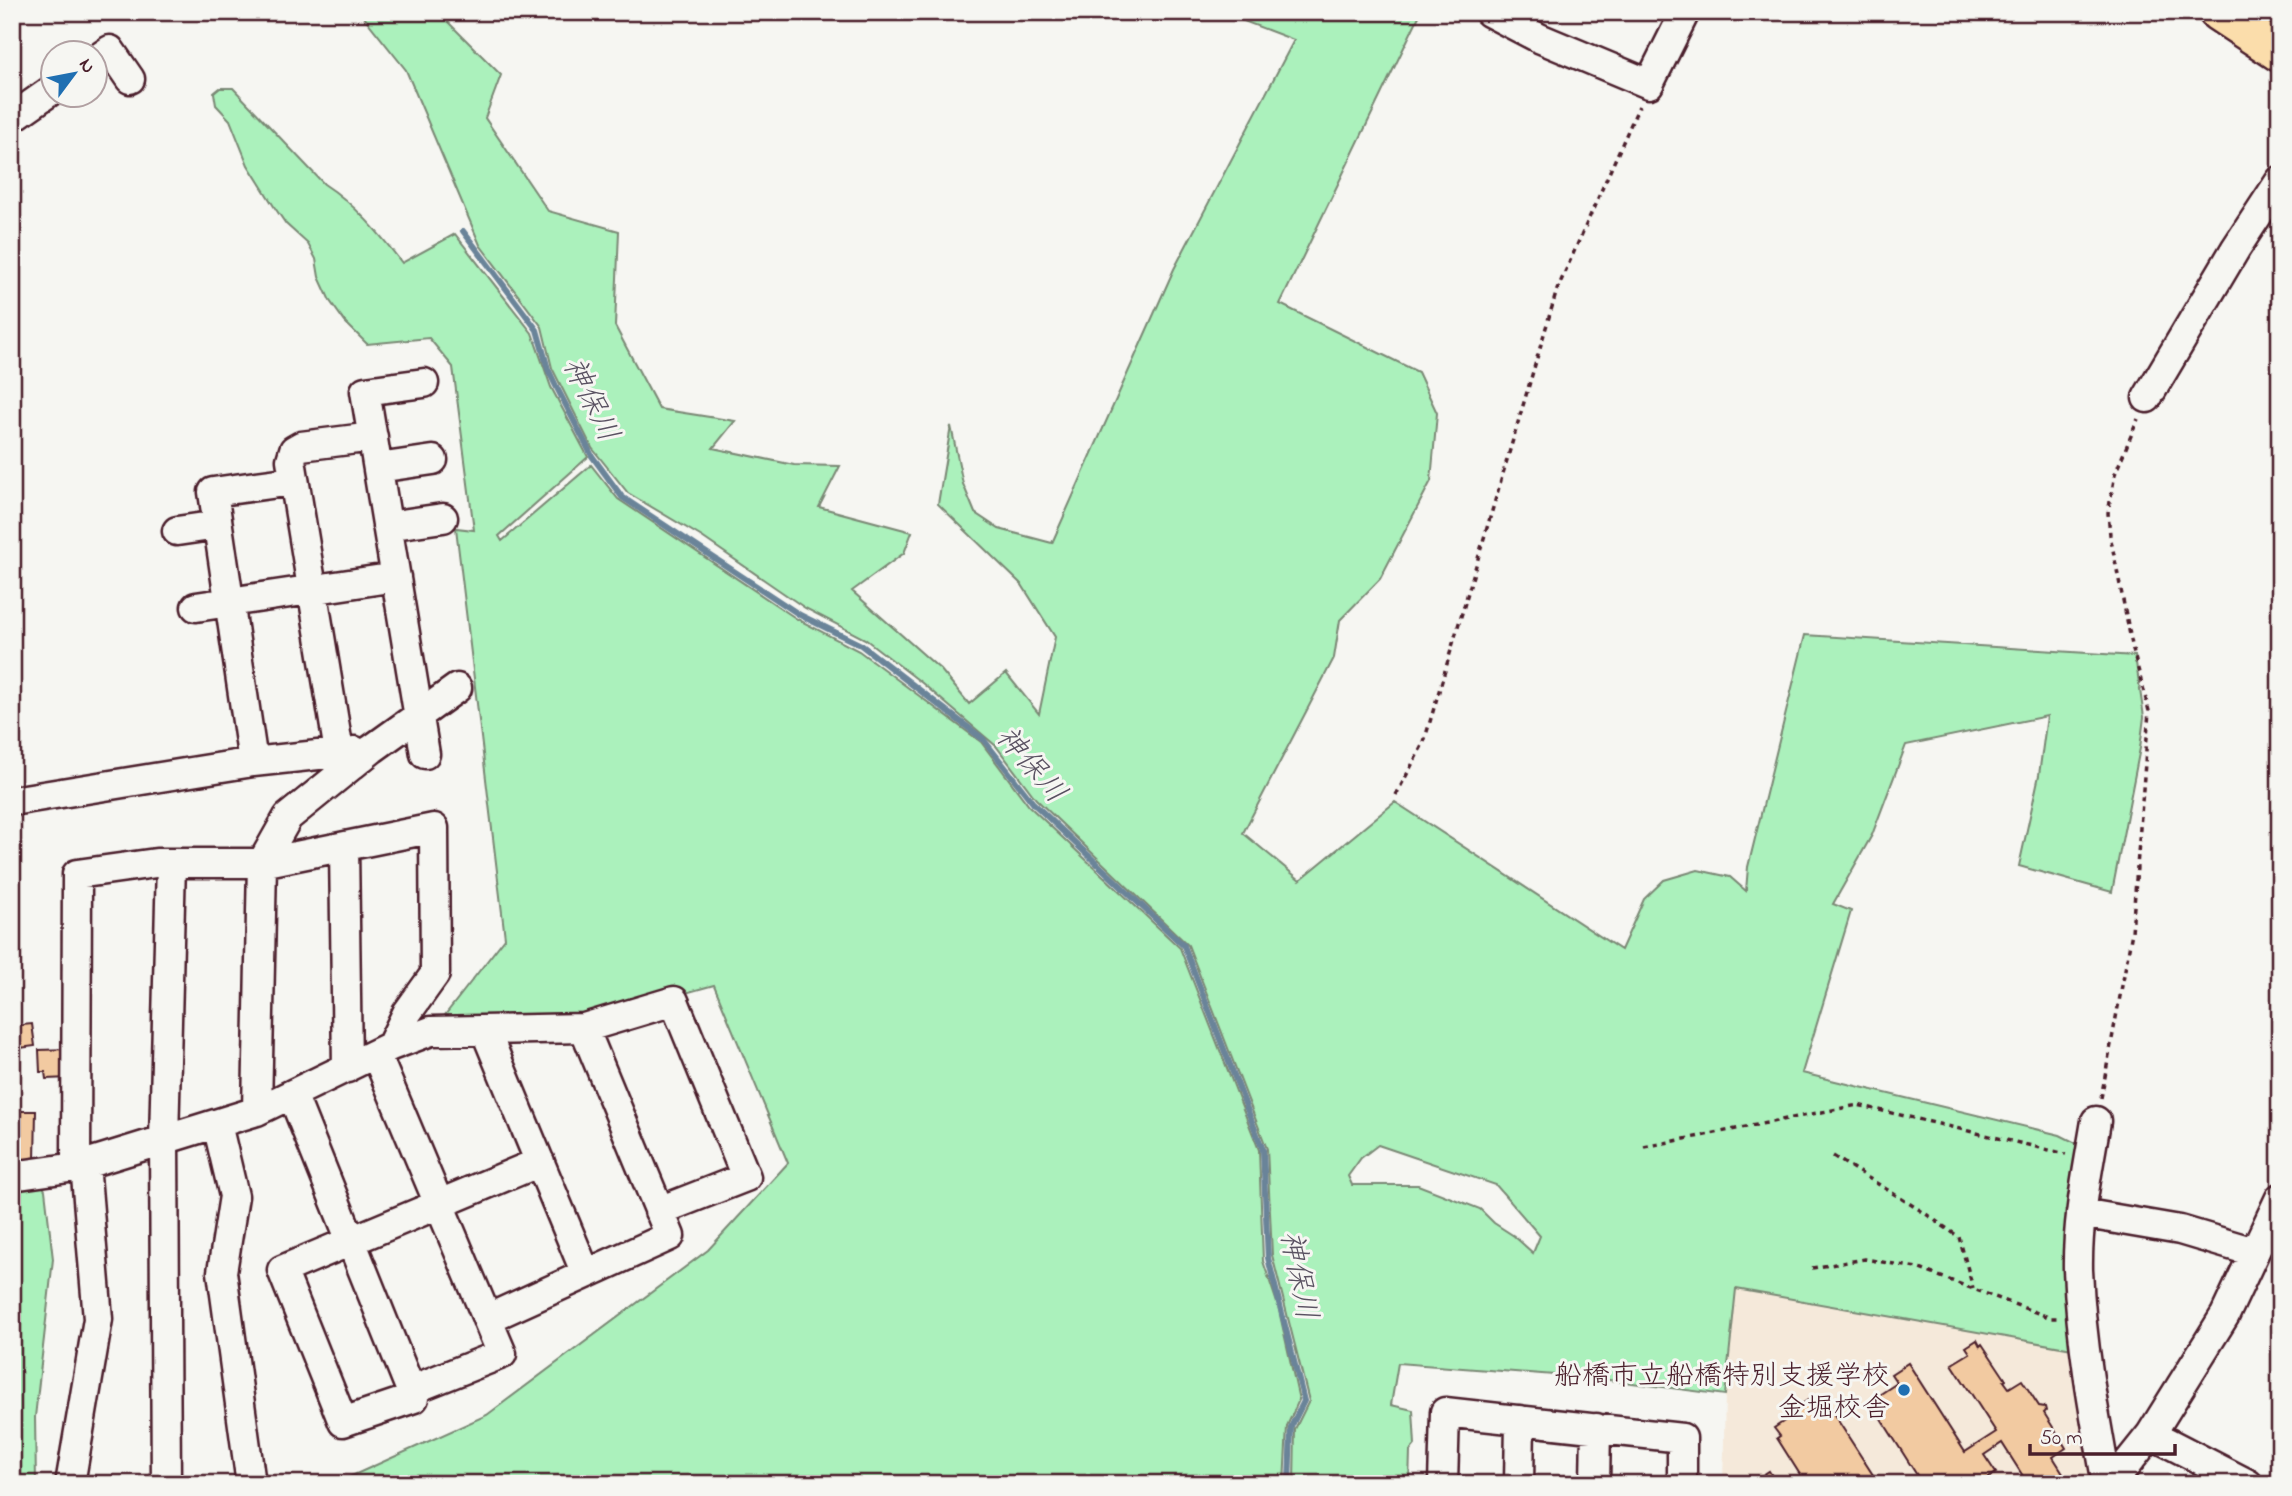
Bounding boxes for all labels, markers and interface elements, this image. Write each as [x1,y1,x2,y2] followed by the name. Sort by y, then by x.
[38,38,108,108] north arrow
[71,54,101,79] text: N
[550,350,629,450] water label: 神保川
[984,718,1076,814] water label: 神保川
[1267,1227,1327,1324] water label: 神保川
[1554,1357,1890,1430] place label: 船橋市立船橋特別支援学校 金堀校舎
[1896,1382,1912,1398] marker: 船橋市立船橋特別支援学校 金堀校舎
[2030,1412,2175,1456] scale bar
[2040,1424,2083,1454] text: 50 m

